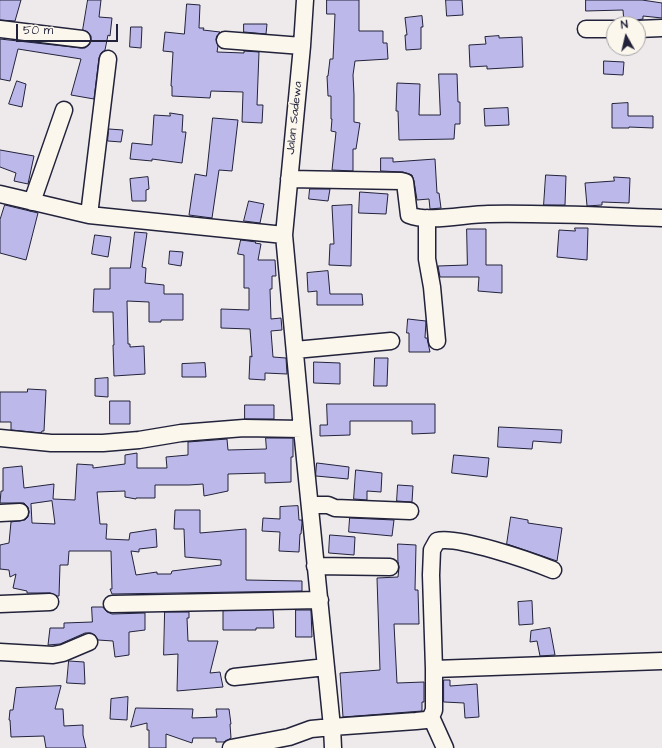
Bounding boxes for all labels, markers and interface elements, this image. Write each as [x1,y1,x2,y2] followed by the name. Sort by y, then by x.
[18,16,120,42] scale bar
[606,16,646,56] north arrow
[620,17,629,33] text: N
[23,22,53,39] text: 50 m
[284,81,306,155] street label: Jalan Sadewa

